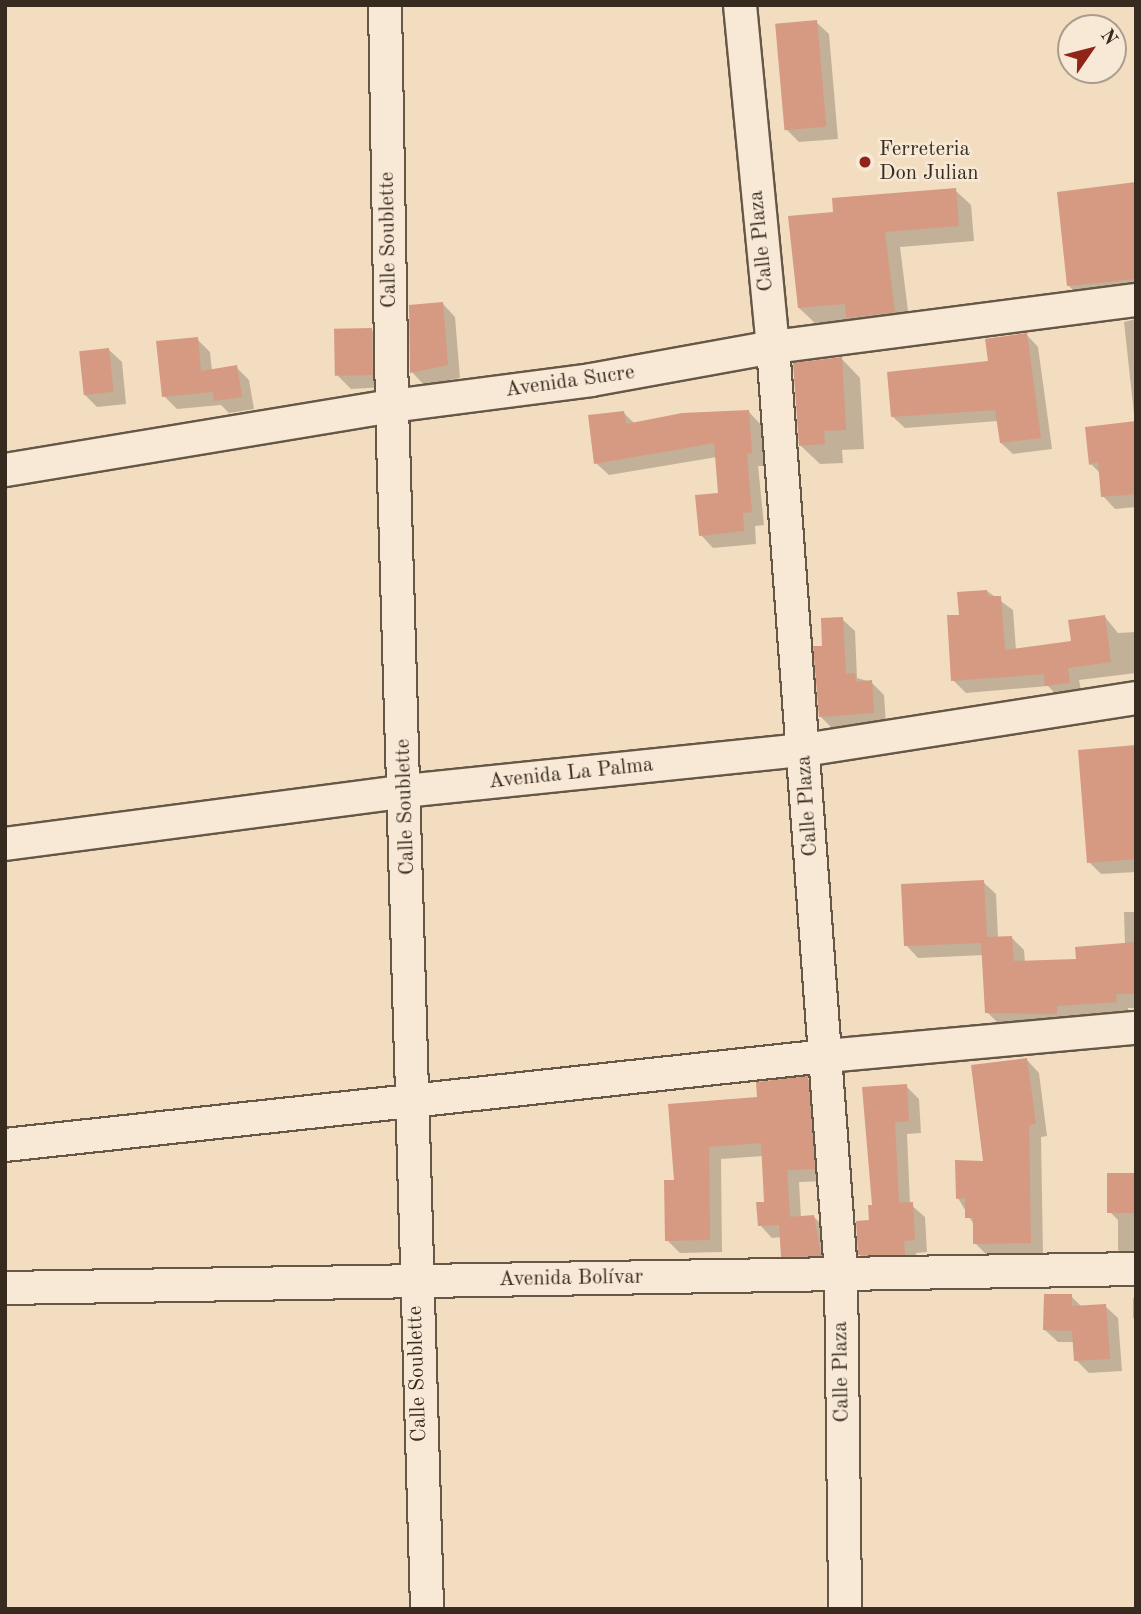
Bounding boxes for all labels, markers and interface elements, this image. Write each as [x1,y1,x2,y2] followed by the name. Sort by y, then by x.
[1057,14,1127,84] north arrow
[1096,26,1120,49] text: N
[879,137,979,187] place label: Ferreteria Don Julian
[857,154,873,170] marker: Ferreteria Don Julian
[375,172,403,308] street label: Calle Soublette
[744,189,780,293] street label: Calle Plaza
[504,360,636,404] street label: Avenida Sucre
[391,738,421,876] street label: Calle Soublette
[487,753,655,795] street label: Avenida La Palma
[792,755,824,857] street label: Calle Plaza
[499,1265,643,1293] street label: Avenida Bolívar
[403,1305,433,1443] street label: Calle Soublette
[829,1321,855,1423] street label: Calle Plaza

